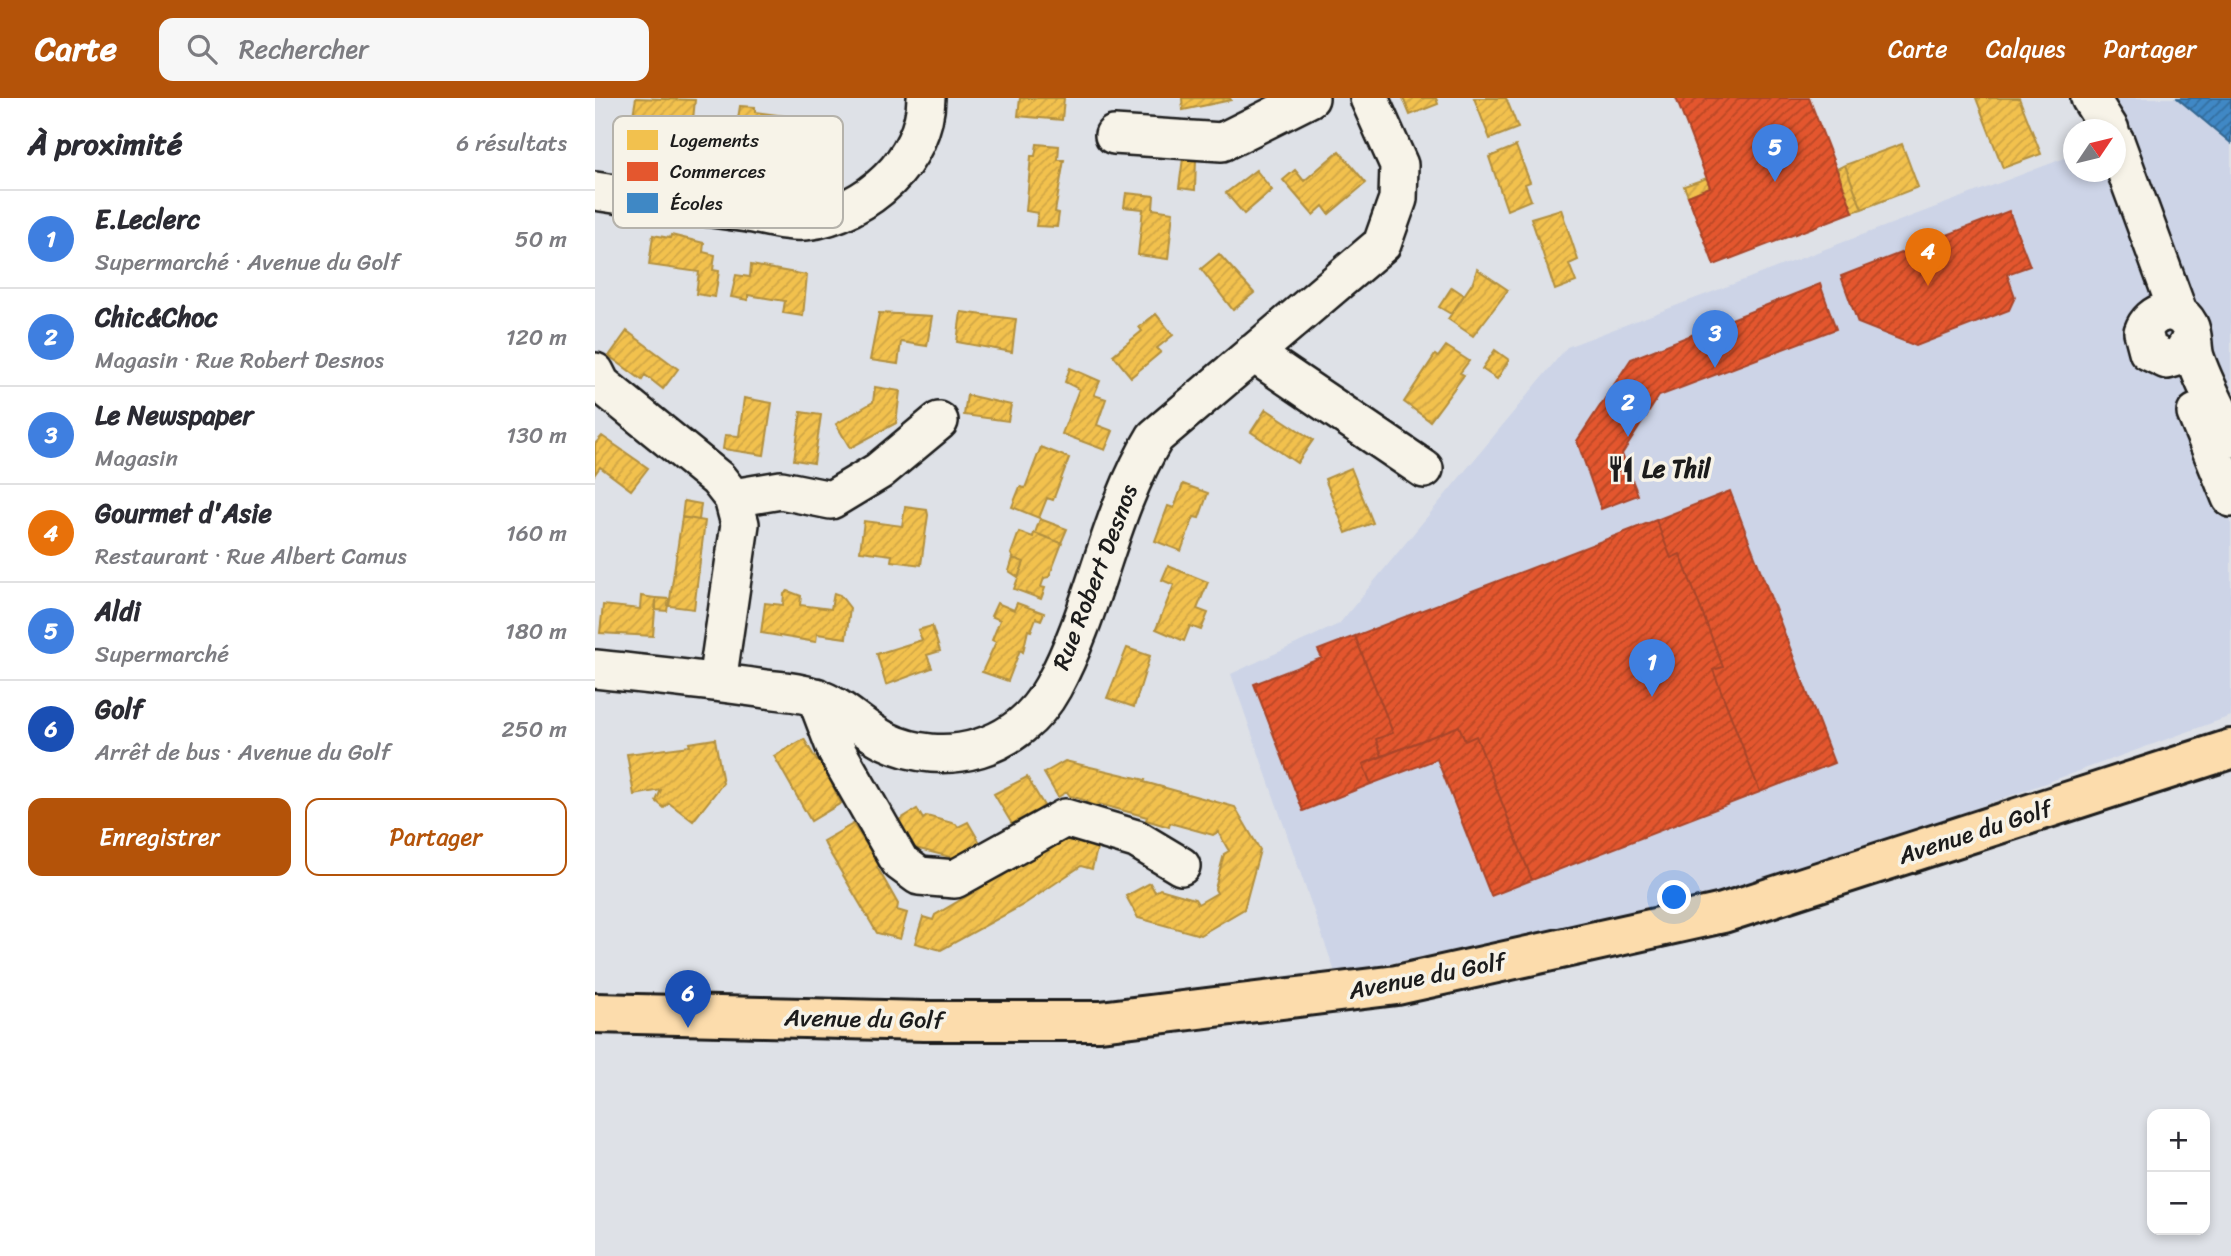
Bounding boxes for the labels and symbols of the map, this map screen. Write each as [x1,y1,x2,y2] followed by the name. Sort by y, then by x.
[613,116,843,228] legend
[2063,119,2126,182] north arrow
[670,124,759,157] text: Logements
[1752,124,1798,182] pin: 5
[670,155,766,188] text: Commerces
[670,187,723,220] text: Écoles
[1905,228,1951,286] pin: 4
[1692,310,1738,368] pin: 3
[1605,379,1651,437] pin: 2
[1642,448,1712,490] place label: Le Thil
[1606,454,1636,484] restaurant icon: Le Thil
[1040,478,1150,676] street label: Rue Robert Desnos
[1629,639,1675,697] pin: 1
[1892,787,2060,877] street label: Avenue du Golf
[1657,880,1691,914] your location
[1344,940,1512,1012] street label: Avenue du Golf
[665,970,711,1028] pin: 6
[783,997,946,1041] street label: Avenue du Golf

